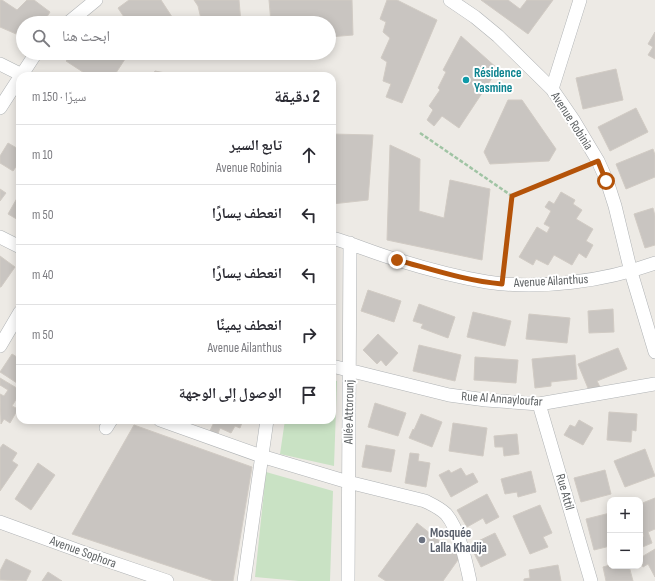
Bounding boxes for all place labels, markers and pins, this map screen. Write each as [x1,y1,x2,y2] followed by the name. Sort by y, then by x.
[474,65,522,96] place label: Résidence Yasmine
[461,75,471,85] marker: Résidence Yasmine
[430,525,487,556] place label: Mosquée Lalla Khadija
[417,535,427,545] marker: Mosquée Lalla Khadija

